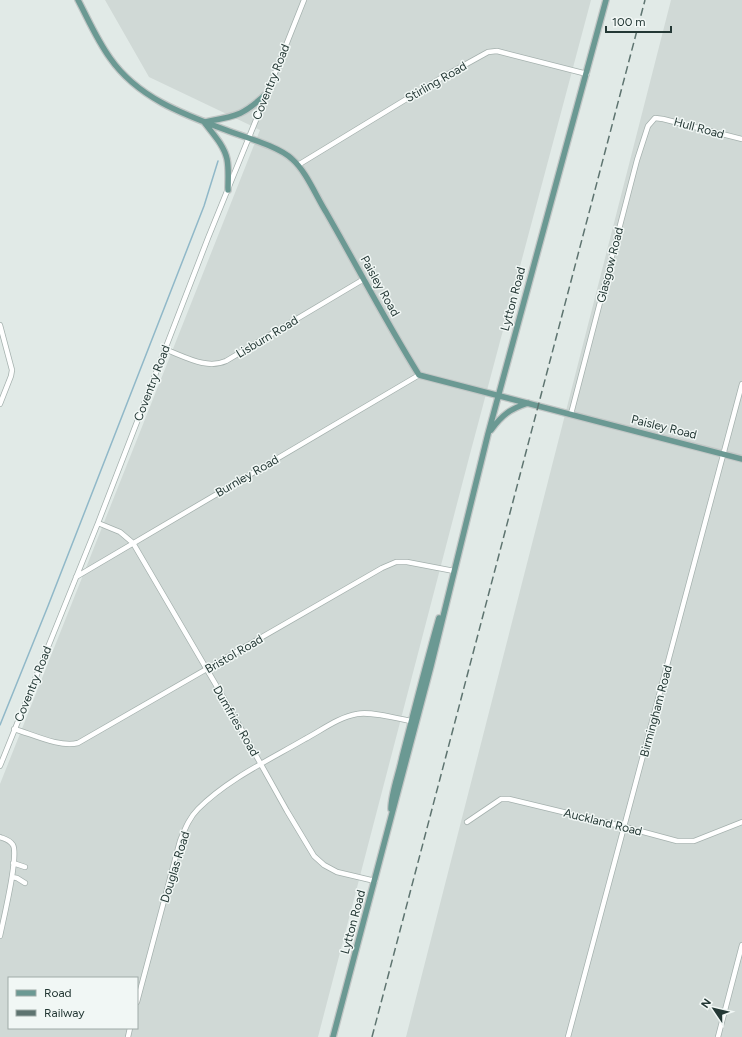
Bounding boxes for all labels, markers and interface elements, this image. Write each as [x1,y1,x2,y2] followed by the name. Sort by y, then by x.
[606,8,671,34] scale bar
[612,15,646,29] text: 100 m
[249,42,293,122] street label: Coventry Road
[403,59,469,105] street label: Stirling Road
[672,115,726,141] street label: Hull Road
[594,226,626,304] street label: Glasgow Road
[358,253,402,319] street label: Paisley Road
[498,265,528,333] street label: Lytton Road
[234,313,300,361] street label: Lisburn Road
[131,343,173,423] street label: Coventry Road
[630,412,698,442] street label: Paisley Road
[213,452,281,500] street label: Burnley Road
[203,632,265,676] street label: Bristol Road
[11,644,55,724] street label: Coventry Road
[637,664,675,758] street label: Birmingham Road
[210,683,262,759] street label: Dumfries Road
[562,806,644,838] street label: Auckland Road
[158,830,192,904] street label: Douglas Road
[338,888,368,956] street label: Lytton Road
[8,977,138,1029] legend
[44,986,72,1000] text: Road
[694,989,734,1029] north arrow
[698,996,714,1011] text: N
[44,1006,85,1020] text: Railway

